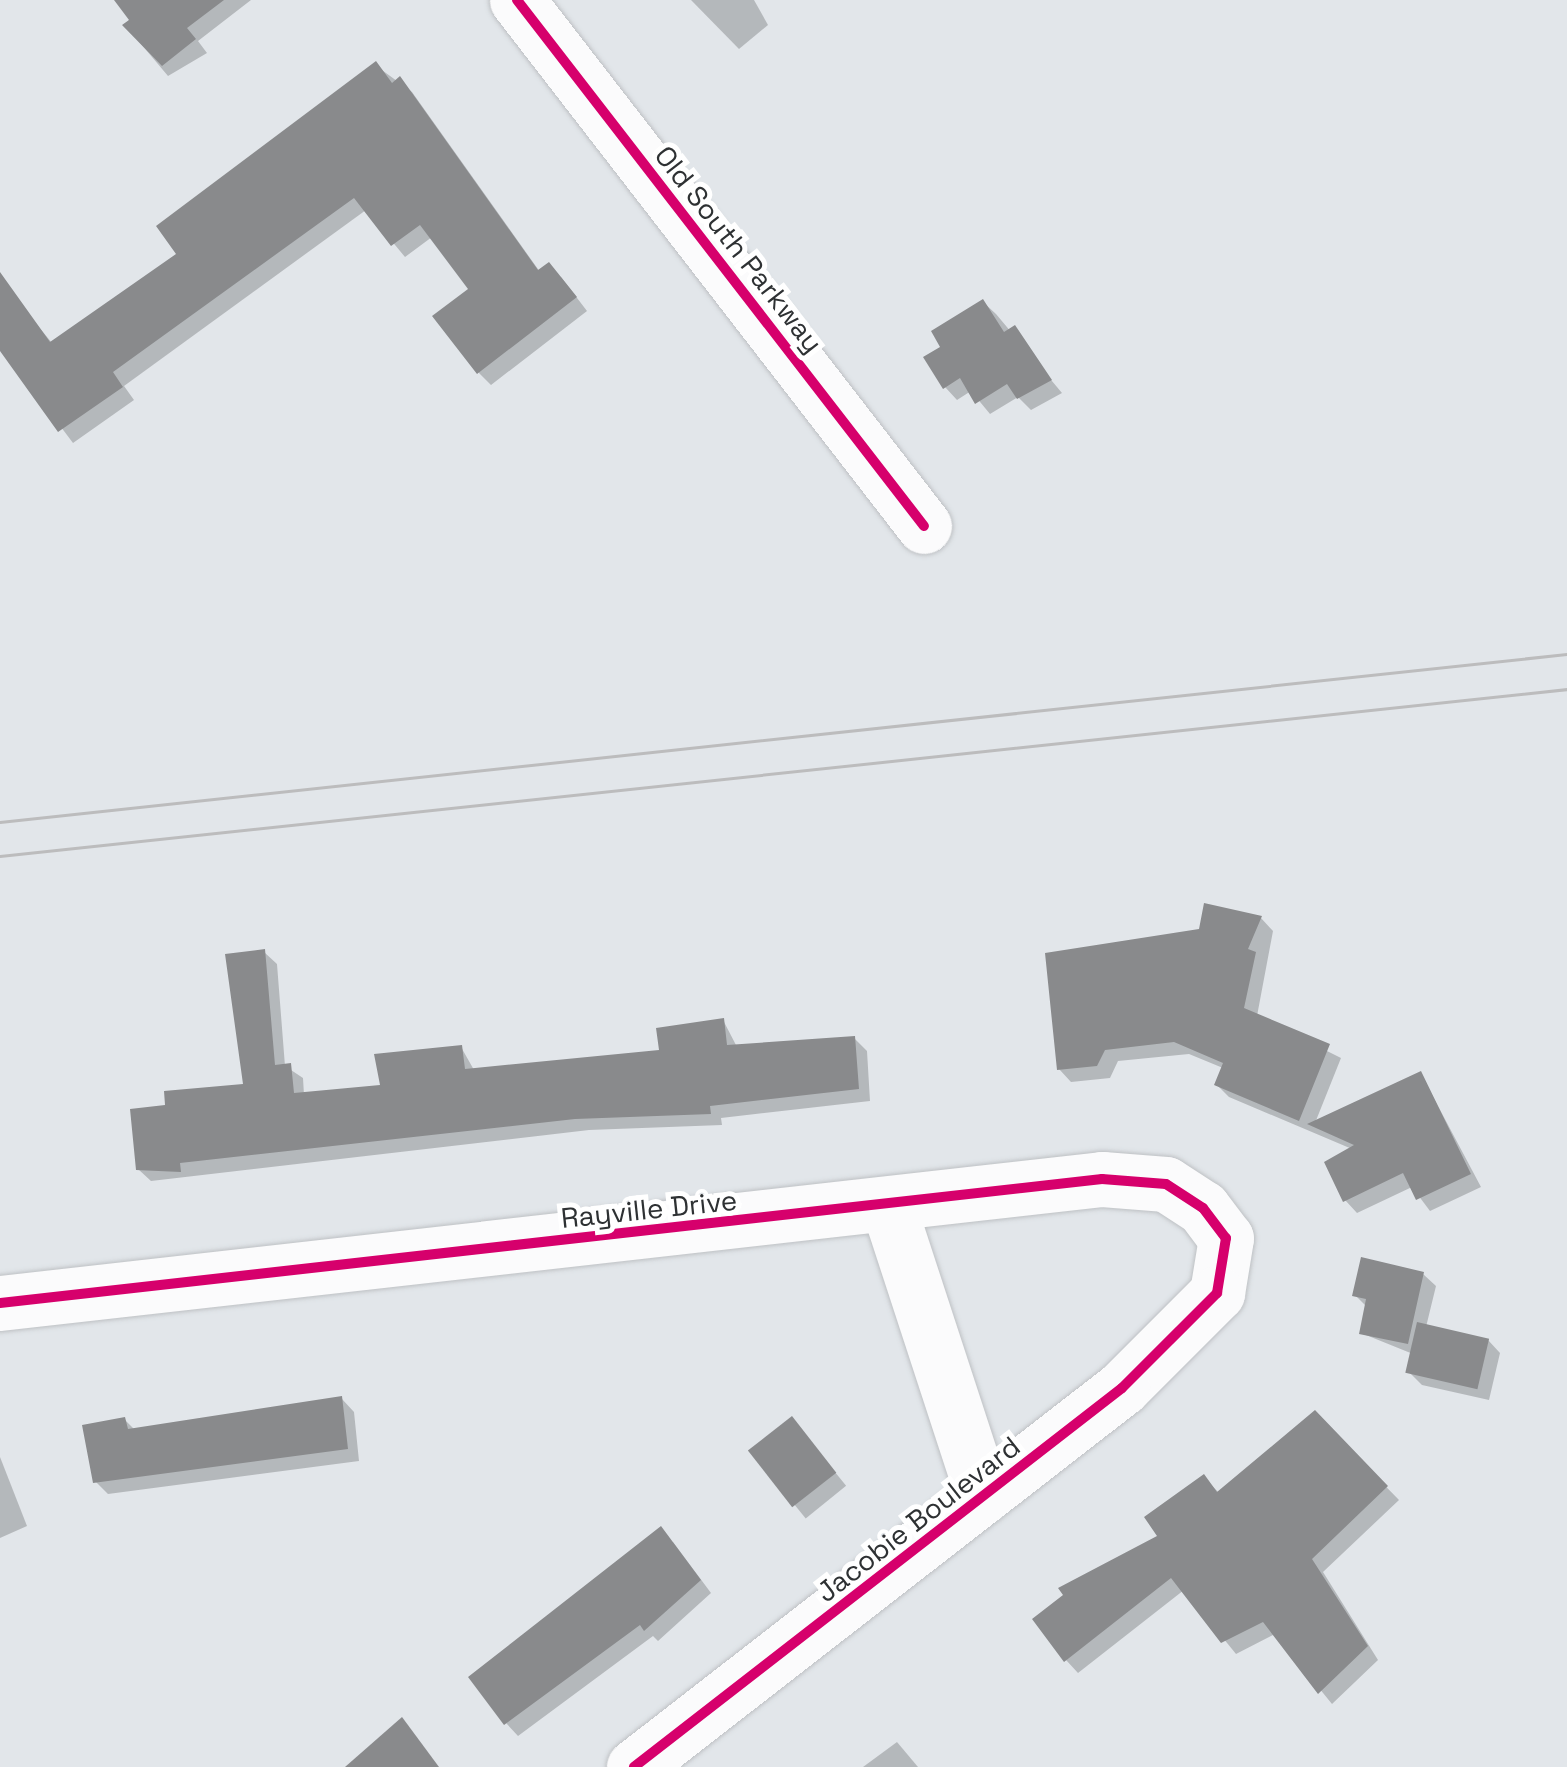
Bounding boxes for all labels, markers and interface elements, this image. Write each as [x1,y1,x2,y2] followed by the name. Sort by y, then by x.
[648,139,830,359] street label: Old South Parkway
[559,1183,739,1235] street label: Rayville Drive
[810,1429,1026,1609] street label: Jacobie Boulevard

